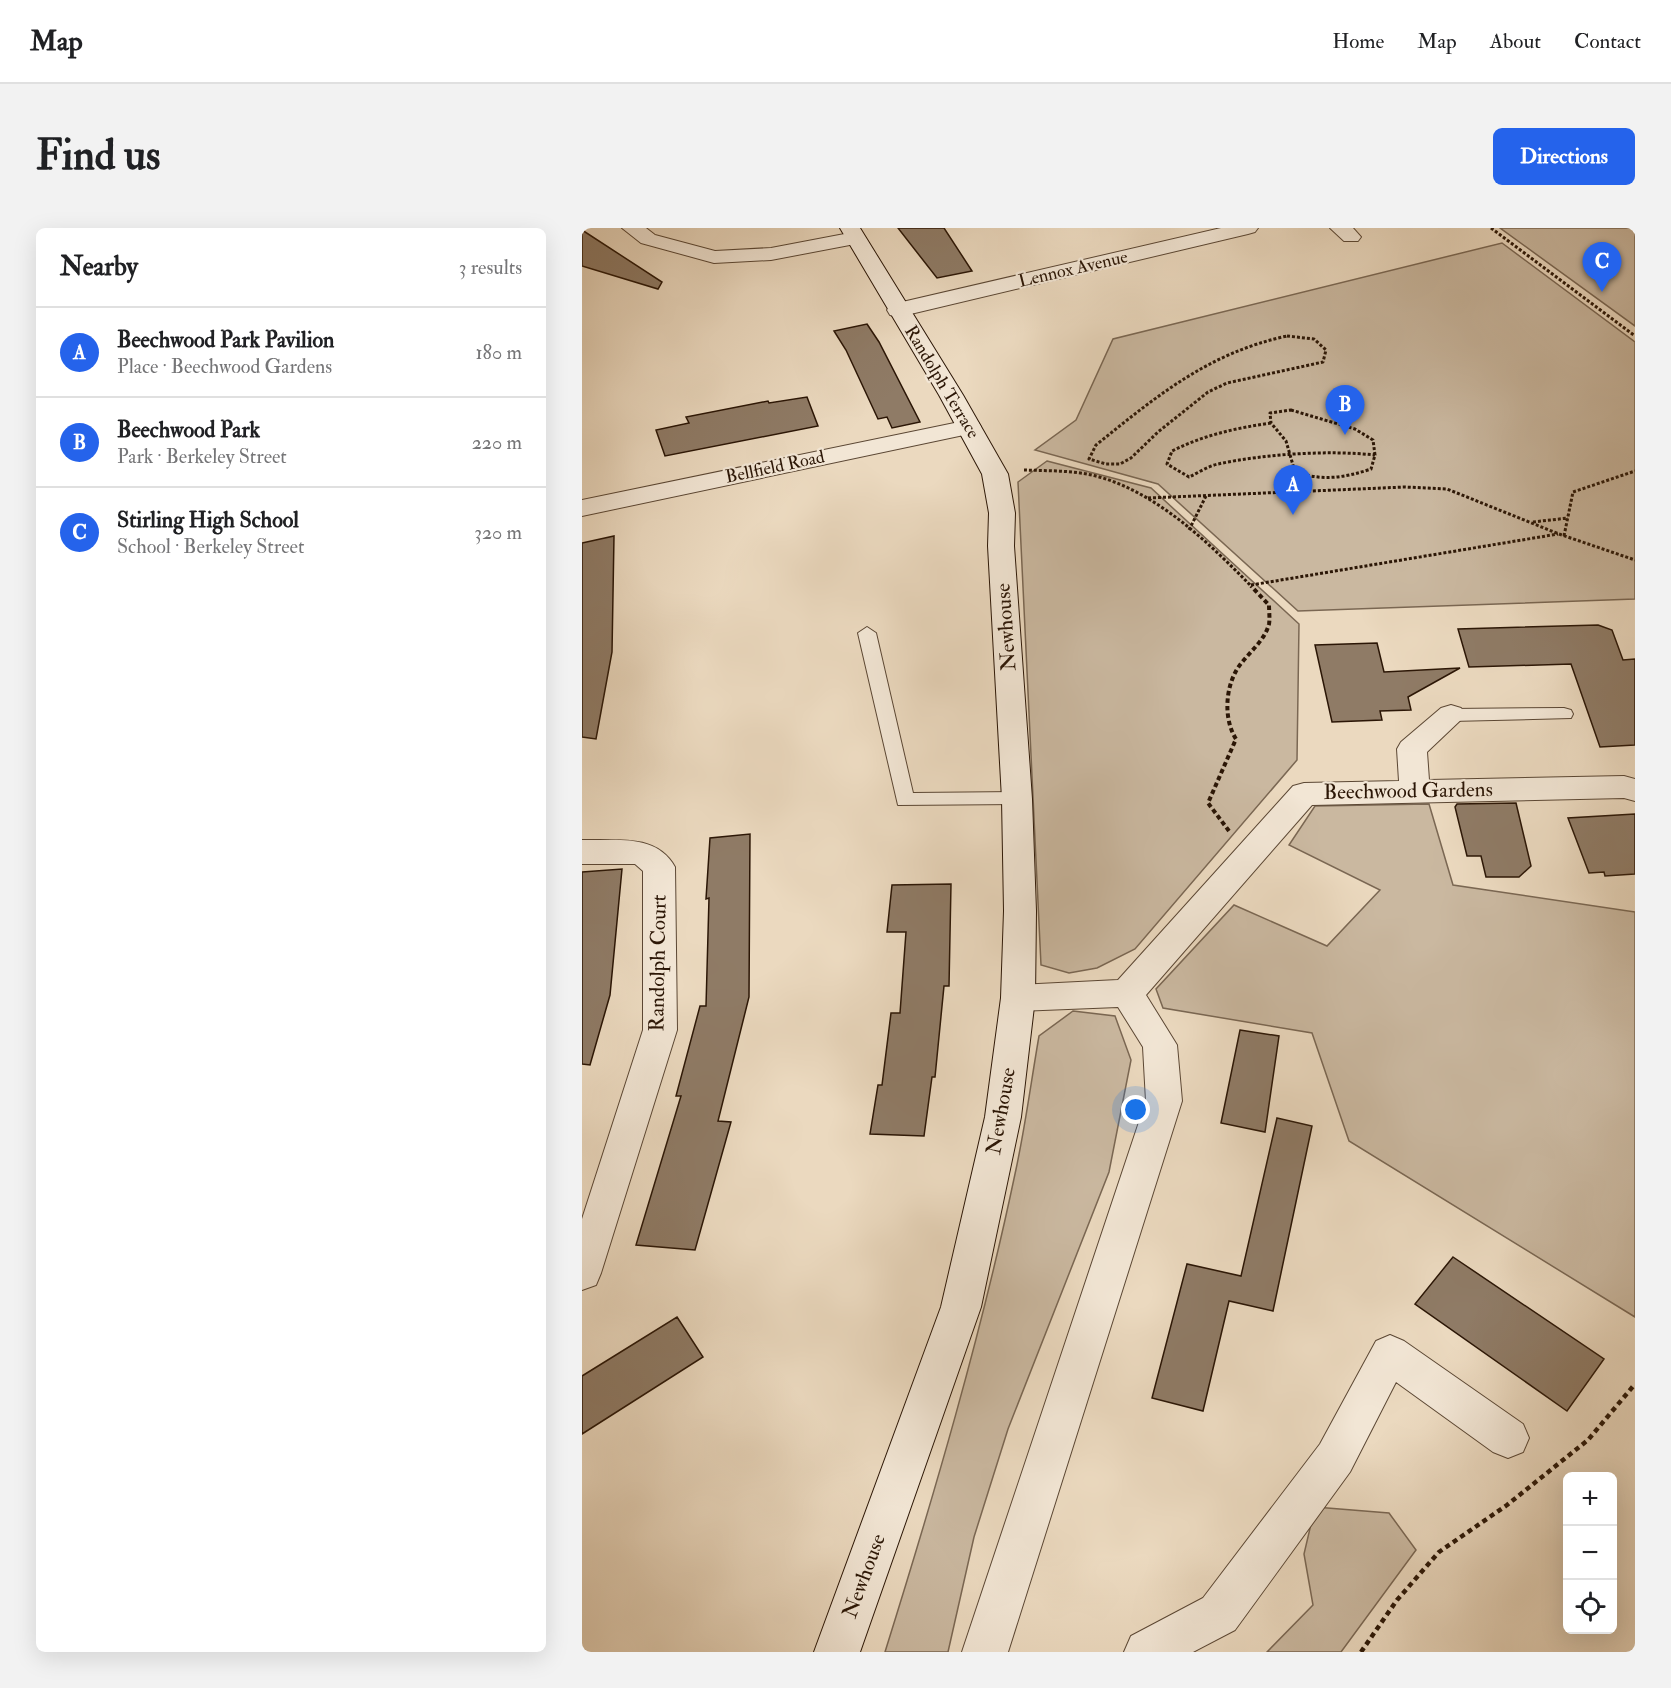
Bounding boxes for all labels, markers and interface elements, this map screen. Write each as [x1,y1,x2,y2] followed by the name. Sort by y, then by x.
[30,24,83,59] text: Map
[1332,28,1384,55] text: Home
[1417,28,1457,55] text: Map
[1490,28,1541,55] text: About
[1574,28,1641,55] text: Contact
[1493,128,1635,185] button: Directions
[36,130,160,182] text: Find us
[1582,242,1622,292] pin: C
[1016,245,1130,293] street label: Lennox Avenue
[60,251,138,283] text: Nearby
[459,255,522,280] text: 3 results
[899,321,985,443] street label: Randolph Terrace
[117,326,334,354] text: Beechwood Park Pavilion
[73,340,86,365] text: A
[475,340,522,365] text: 180 m
[117,354,332,379] text: Place · Beechwood Gardens
[1326,386,1365,435] pin: B
[117,416,260,444] text: Beechwood Park
[73,430,86,455] text: B
[472,430,522,455] text: 220 m
[117,444,287,469] text: Park · Berkeley Street
[723,445,827,489] street label: Bellfield Road
[1274,466,1312,515] pin: A
[117,506,299,534] text: Stirling High School
[72,520,87,545] text: C
[474,520,522,545] text: 320 m
[117,534,304,559] text: School · Berkeley Street
[989,582,1023,672] street label: Newhouse
[1323,776,1493,806] street label: Beechwood Gardens
[643,894,673,1032] street label: Randolph Court
[980,1065,1022,1157] street label: Newhouse
[1121,1095,1150,1124] your location
[1563,1472,1617,1634] map controls
[1563,1472,1617,1526] button: +
[1563,1526,1617,1580] button: −
[836,1530,892,1622] street label: Newhouse
[1563,1580,1617,1634] button: locate

